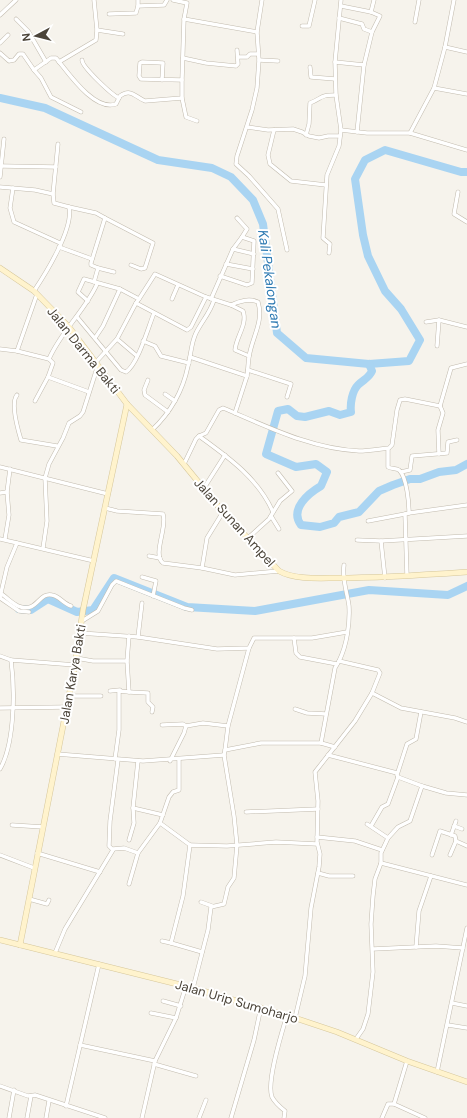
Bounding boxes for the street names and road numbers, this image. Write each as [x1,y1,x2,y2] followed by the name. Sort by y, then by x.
[43,303,124,397] street label: Jalan Darma Bakti
[190,474,279,570] street label: Jalan Sunan Ampel
[55,623,90,725] street label: Jalan Karya Bakti
[173,976,301,1027] street label: Jalan Urip Sumoharjo

